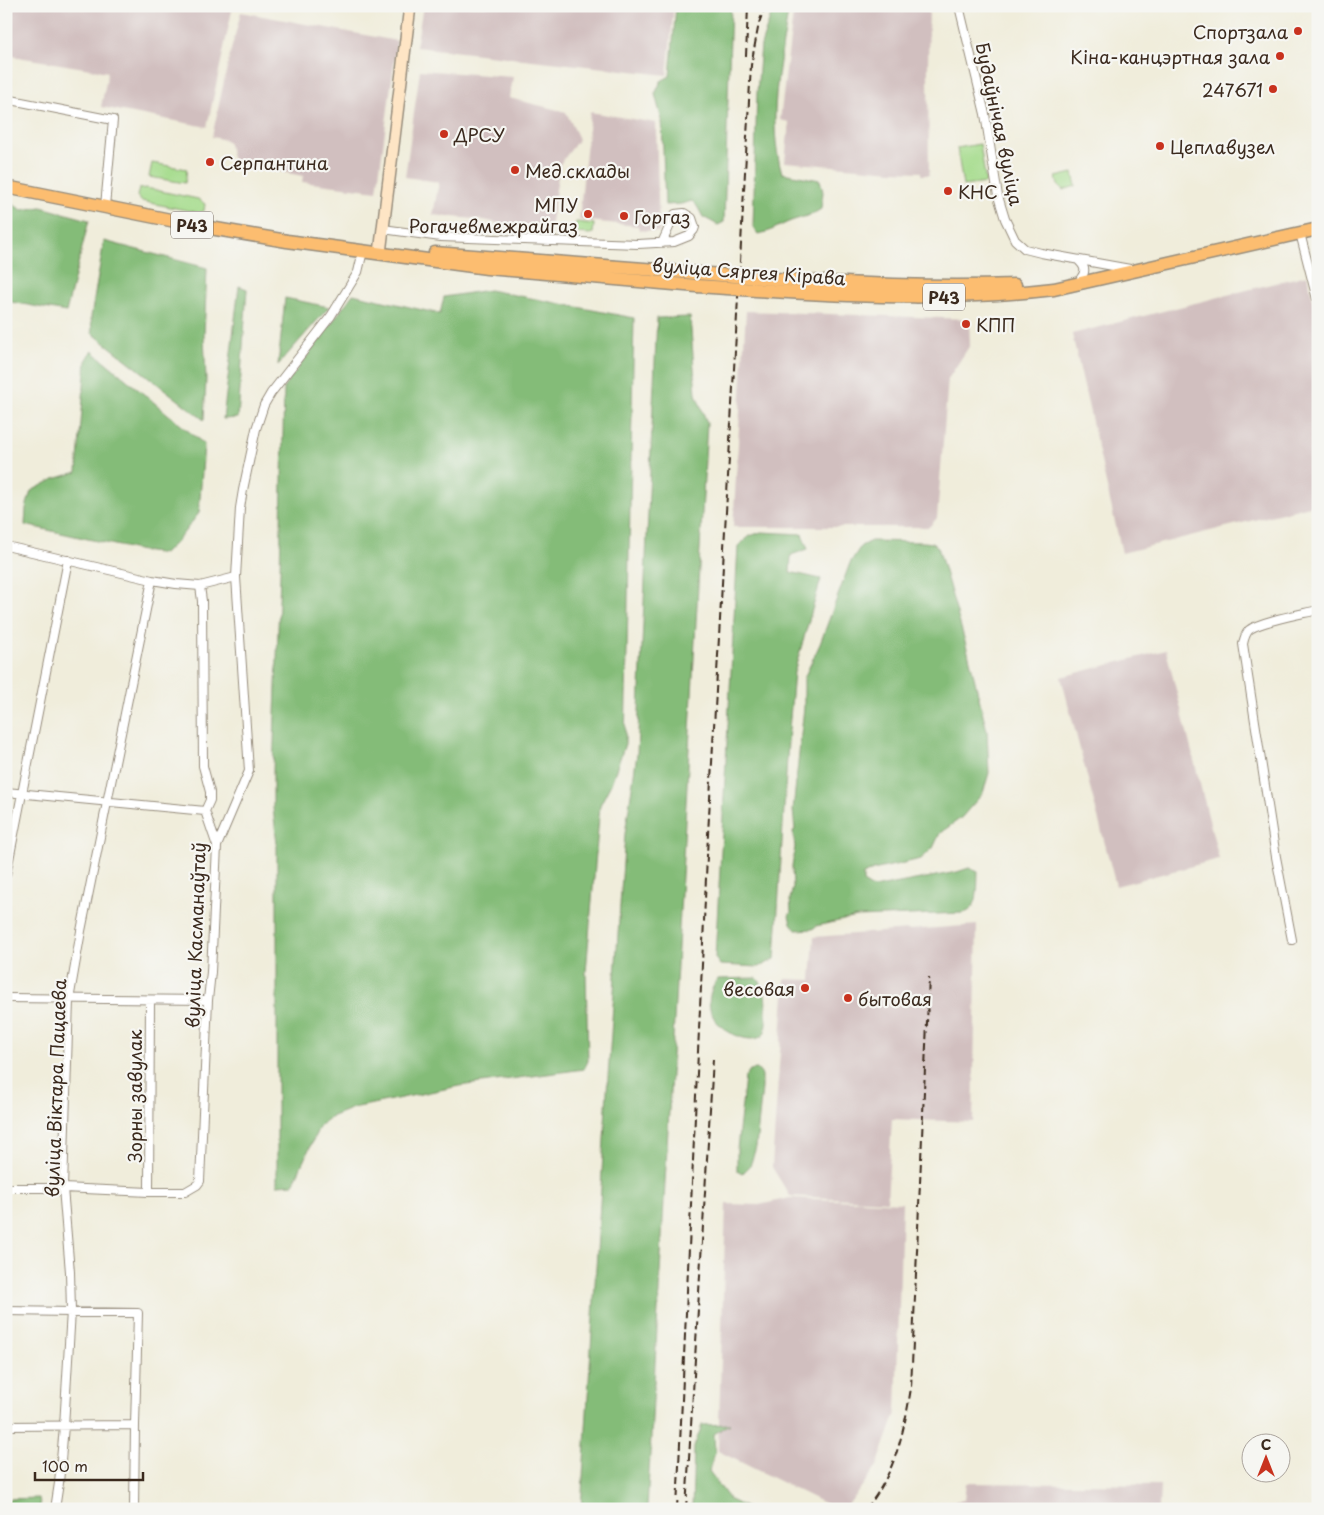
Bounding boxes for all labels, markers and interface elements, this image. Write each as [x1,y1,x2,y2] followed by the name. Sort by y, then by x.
[1193,18,1289,45] place label: Спортзала
[1292,25,1304,37] marker: Спортзала
[970,40,1030,208] street label: Будаўнічая вуліца
[1070,43,1271,70] place label: Кіна-канцэртная зала
[1274,50,1286,62] marker: Кіна-канцэртная зала
[1202,76,1263,103] place label: 247671
[1267,83,1279,95] marker: 247671
[453,121,505,148] place label: ДРСУ
[438,128,450,140] marker: ДРСУ
[1170,133,1275,160] place label: Цеплавузел
[1154,140,1166,152] marker: Цеплавузел
[220,149,329,176] place label: Серпантина
[204,156,216,168] marker: Серпантина
[525,157,630,184] place label: Мед.склады
[509,164,521,176] marker: Мед.склады
[958,178,998,205] place label: КНС
[942,185,954,197] marker: КНС
[409,191,578,239] place label: МПУ Рогачевмежрайгаз
[634,203,690,230] place label: Горгаз
[582,208,594,220] marker: МПУ Рогачевмежрайгаз
[618,210,630,222] marker: Горгаз
[171,212,213,238] road number: Р43
[651,251,847,291] street label: вуліца Сяргея Кірава
[923,284,965,310] road number: Р43
[976,311,1016,338] place label: КПП
[960,318,972,330] marker: КПП
[178,842,212,1028] street label: вуліца Касманаўтаў
[723,975,795,1002] place label: весовая
[38,978,72,1198] street label: вуліца Віктара Пацаева
[799,982,811,994] marker: весовая
[858,985,932,1012] place label: бытовая
[842,992,854,1004] marker: бытовая
[121,1029,148,1162] street label: Зорны завулак
[1242,1432,1292,1482] north arrow
[1261,1434,1271,1455] text: С
[35,1450,142,1482] scale bar
[42,1454,88,1477] text: 100 m

